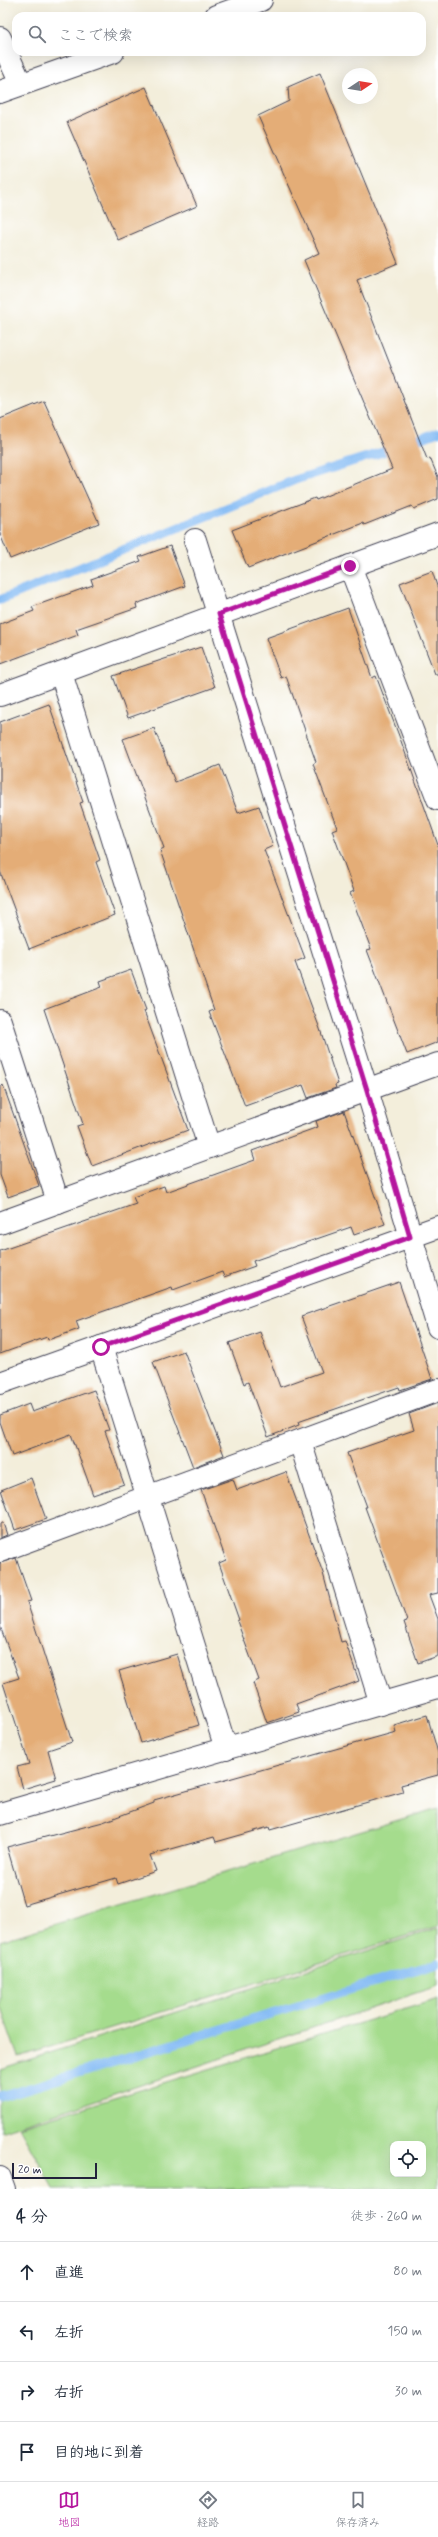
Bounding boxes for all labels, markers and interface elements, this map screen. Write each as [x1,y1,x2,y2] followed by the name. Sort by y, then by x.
[12,12,426,56] search box
[26,23,48,45] icon: search
[58,26,133,46] text: ここで検索
[342,68,378,104] north arrow
[341,557,359,575] route end
[92,1338,110,1356] route start
[390,2141,426,2177] map controls
[390,2141,426,2177] button: locate
[12,2161,97,2180] scale bar
[18,2163,41,2177] text: 20 m
[16,2206,47,2228] text: 4 分
[351,2208,422,2225] text: 徒歩 · 260 m
[16,2261,38,2283] icon: ahead
[54,2263,84,2283] text: 直進
[393,2263,422,2280] text: 80 m
[16,2321,38,2343] icon: left
[54,2323,84,2343] text: 左折
[388,2323,422,2340] text: 150 m
[16,2381,38,2403] icon: right
[54,2383,84,2403] text: 右折
[395,2383,422,2400] text: 30 m
[16,2441,38,2463] icon: arrive
[54,2443,144,2463] text: 目的地に到着
[58,2489,80,2530] tab: 地図
[197,2489,219,2530] tab: 経路
[336,2489,380,2530] tab: 保存済み

